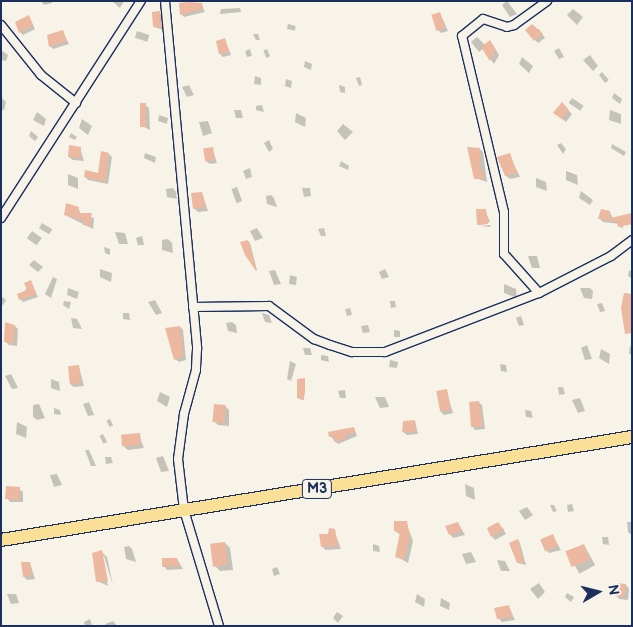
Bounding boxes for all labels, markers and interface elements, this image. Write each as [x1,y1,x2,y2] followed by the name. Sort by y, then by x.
[301,478,333,500] road number: M3
[573,567,623,617] north arrow
[604,583,622,596] text: N

